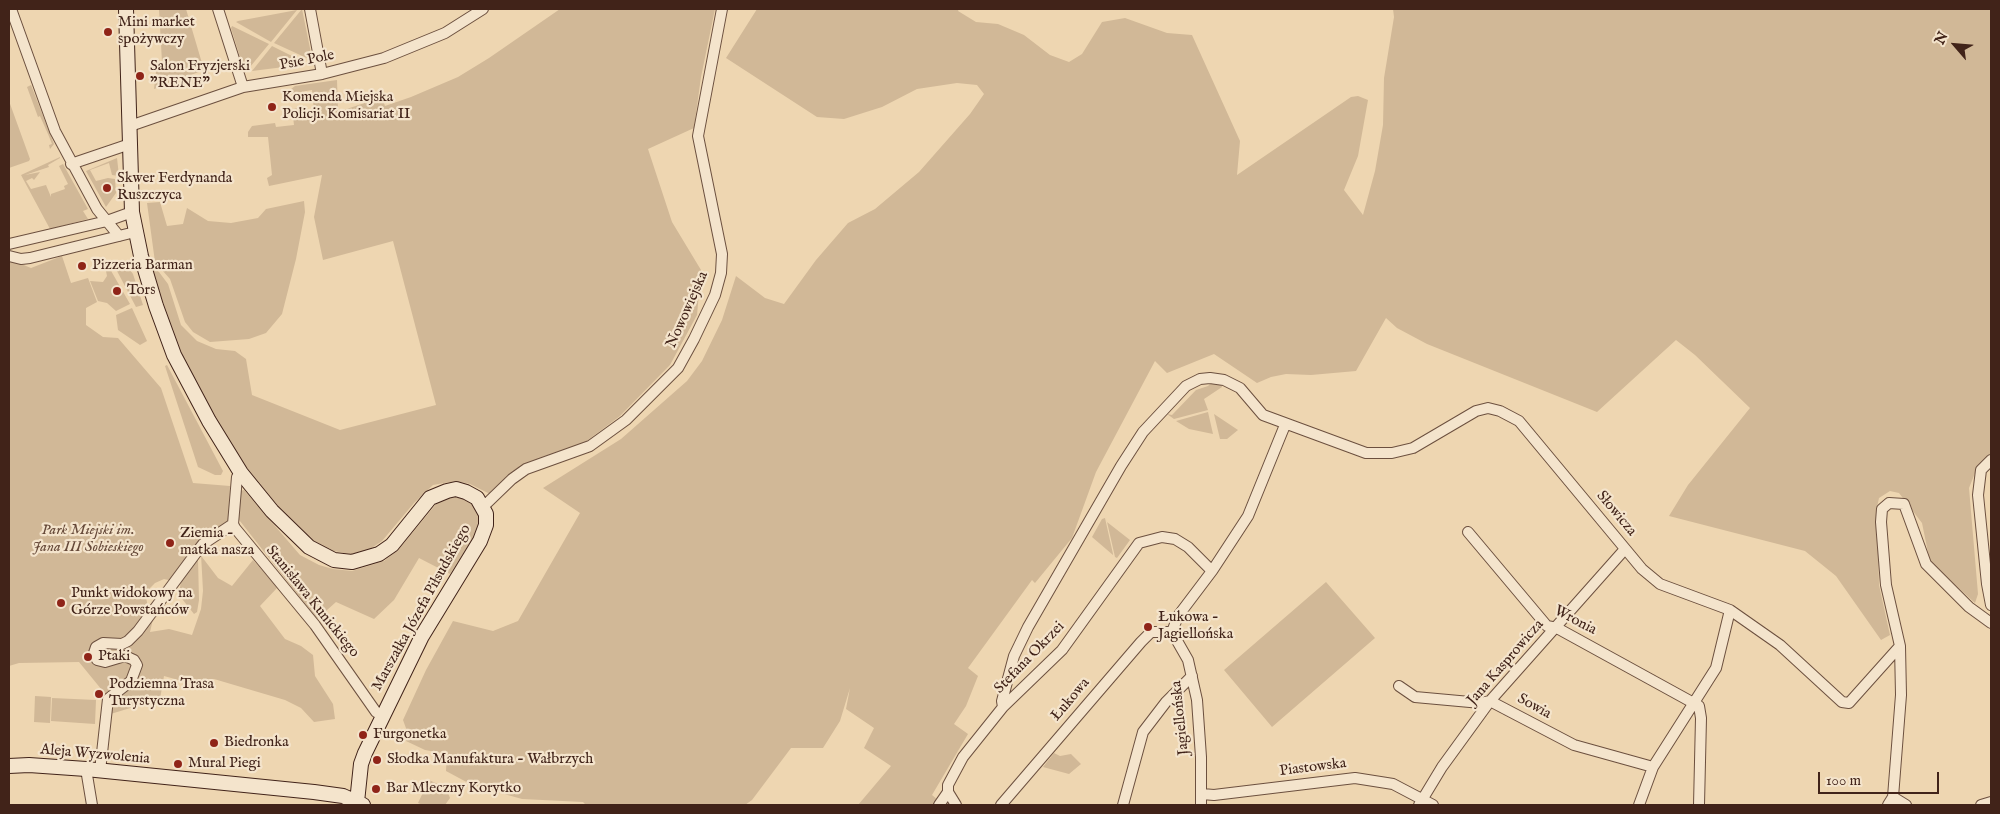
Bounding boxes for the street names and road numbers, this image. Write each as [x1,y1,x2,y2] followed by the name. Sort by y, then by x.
[278,47,336,75] street label: Psie Pole
[663,269,713,351] street label: Nowowiejska
[1592,488,1640,540] street label: Słowicza
[369,522,475,694] street label: Marszałka Józefa Piłsudskiego
[261,542,363,662] street label: Stanisława Kunickiego
[1551,602,1599,640] street label: Wronia
[1464,616,1548,710] street label: Jana Kasprowicza
[991,618,1069,698] street label: Stefana Okrzei
[1048,675,1094,725] street label: Łukowa
[1168,680,1194,756] street label: Jagiellońska
[1514,690,1554,724] street label: Sowia
[39,741,151,769] street label: Aleja Wyzwolenia
[1279,755,1347,781] street label: Piastowska

